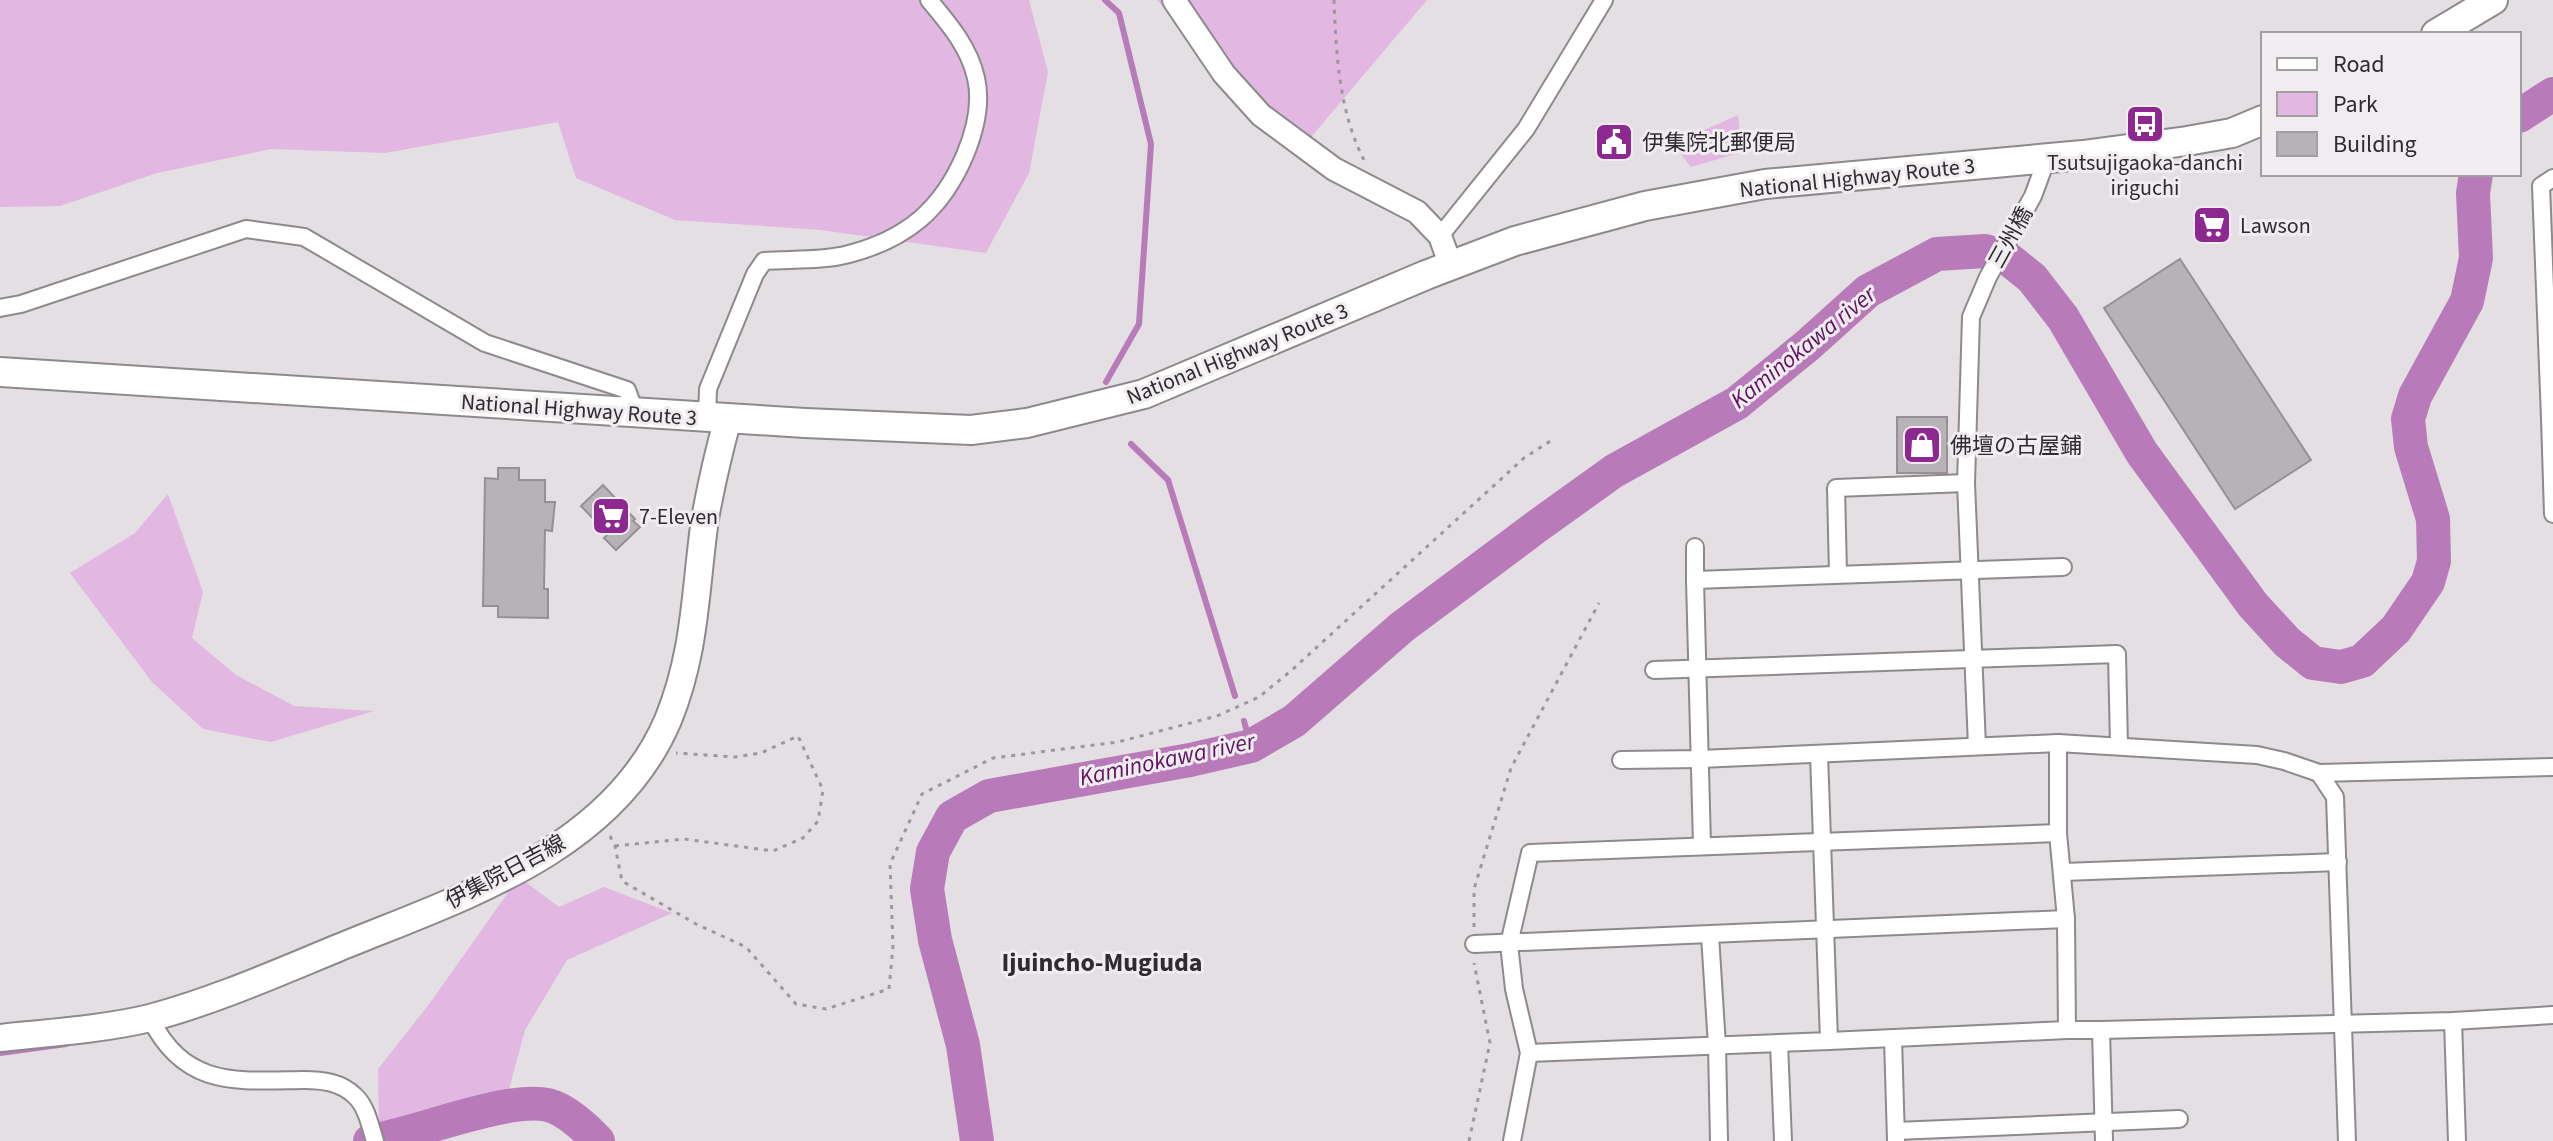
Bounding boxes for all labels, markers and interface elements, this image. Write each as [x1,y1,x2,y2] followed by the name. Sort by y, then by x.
[2261,32,2521,176] legend
[2333,47,2385,82] text: Road
[2333,87,2378,122] text: Park
[2124,103,2166,145] bus stop icon: Tsutsujigaoka-danchi iriguchi
[1593,121,1635,163] public building icon: 伊集院北郵便局
[1642,127,1796,159] place label: 伊集院北郵便局
[2333,127,2417,162] text: Building
[2047,147,2243,204] place label: Tsutsujigaoka-danchi iriguchi
[1738,150,1976,206] street label: National Highway Route 3
[1981,201,2041,274] street label: 三州橋
[2191,204,2233,246] supermarket icon: Lawson
[2240,210,2311,242] place label: Lawson
[1723,276,1885,417] water label: Kaminokawa river
[1122,295,1353,413] street label: National Highway Route 3
[460,386,698,434] street label: National Highway Route 3
[1901,424,1943,466] shop icon: 佛壇の古屋鋪
[1950,430,2082,462] place label: 佛壇の古屋鋪
[590,495,632,537] supermarket icon: 7-Eleven
[639,501,718,533] place label: 7-Eleven
[1076,723,1260,795] water label: Kaminokawa river
[440,827,571,917] street label: 伊集院日吉線
[1002,944,1203,981] district label: Ijuincho-Mugiuda

